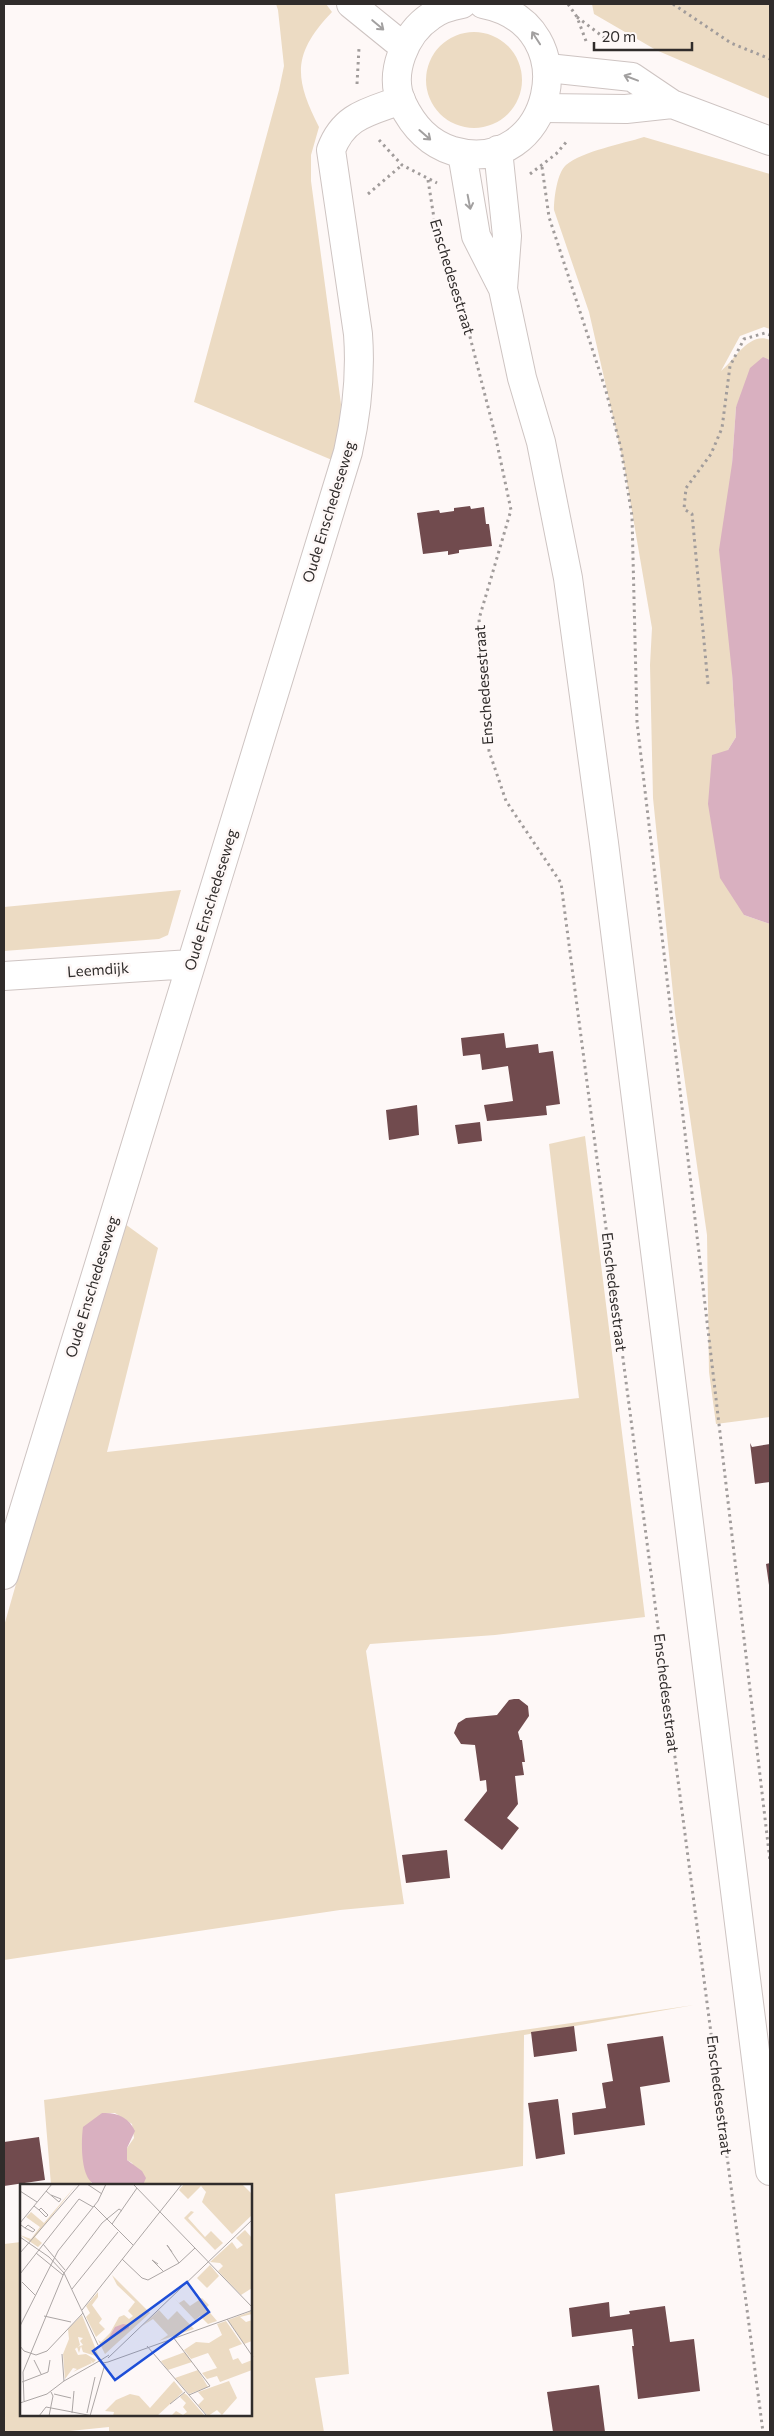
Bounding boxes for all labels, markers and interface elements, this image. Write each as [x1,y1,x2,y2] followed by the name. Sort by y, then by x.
[371,19,384,30] one-way arrow
[594,20,692,52] scale bar
[602,27,636,45] text: 20 m
[531,32,541,46] one-way arrow
[624,73,639,83] one-way arrow
[418,129,431,141] one-way arrow
[465,193,475,209] one-way arrow
[427,217,479,337] street label: Enschedesestraat
[298,439,358,585] street label: Oude Enschedeseweg
[470,624,496,746] street label: Enschedesestraat
[180,827,240,973] street label: Oude Enschedeseweg
[66,958,129,980] street label: Leemdijk
[61,1214,121,1360] street label: Oude Enschedeseweg
[599,1231,631,1353] street label: Enschedesestraat
[651,1632,683,1754] street label: Enschedesestraat
[704,2034,736,2156] street label: Enschedesestraat
[20,2184,252,2416] inset map

